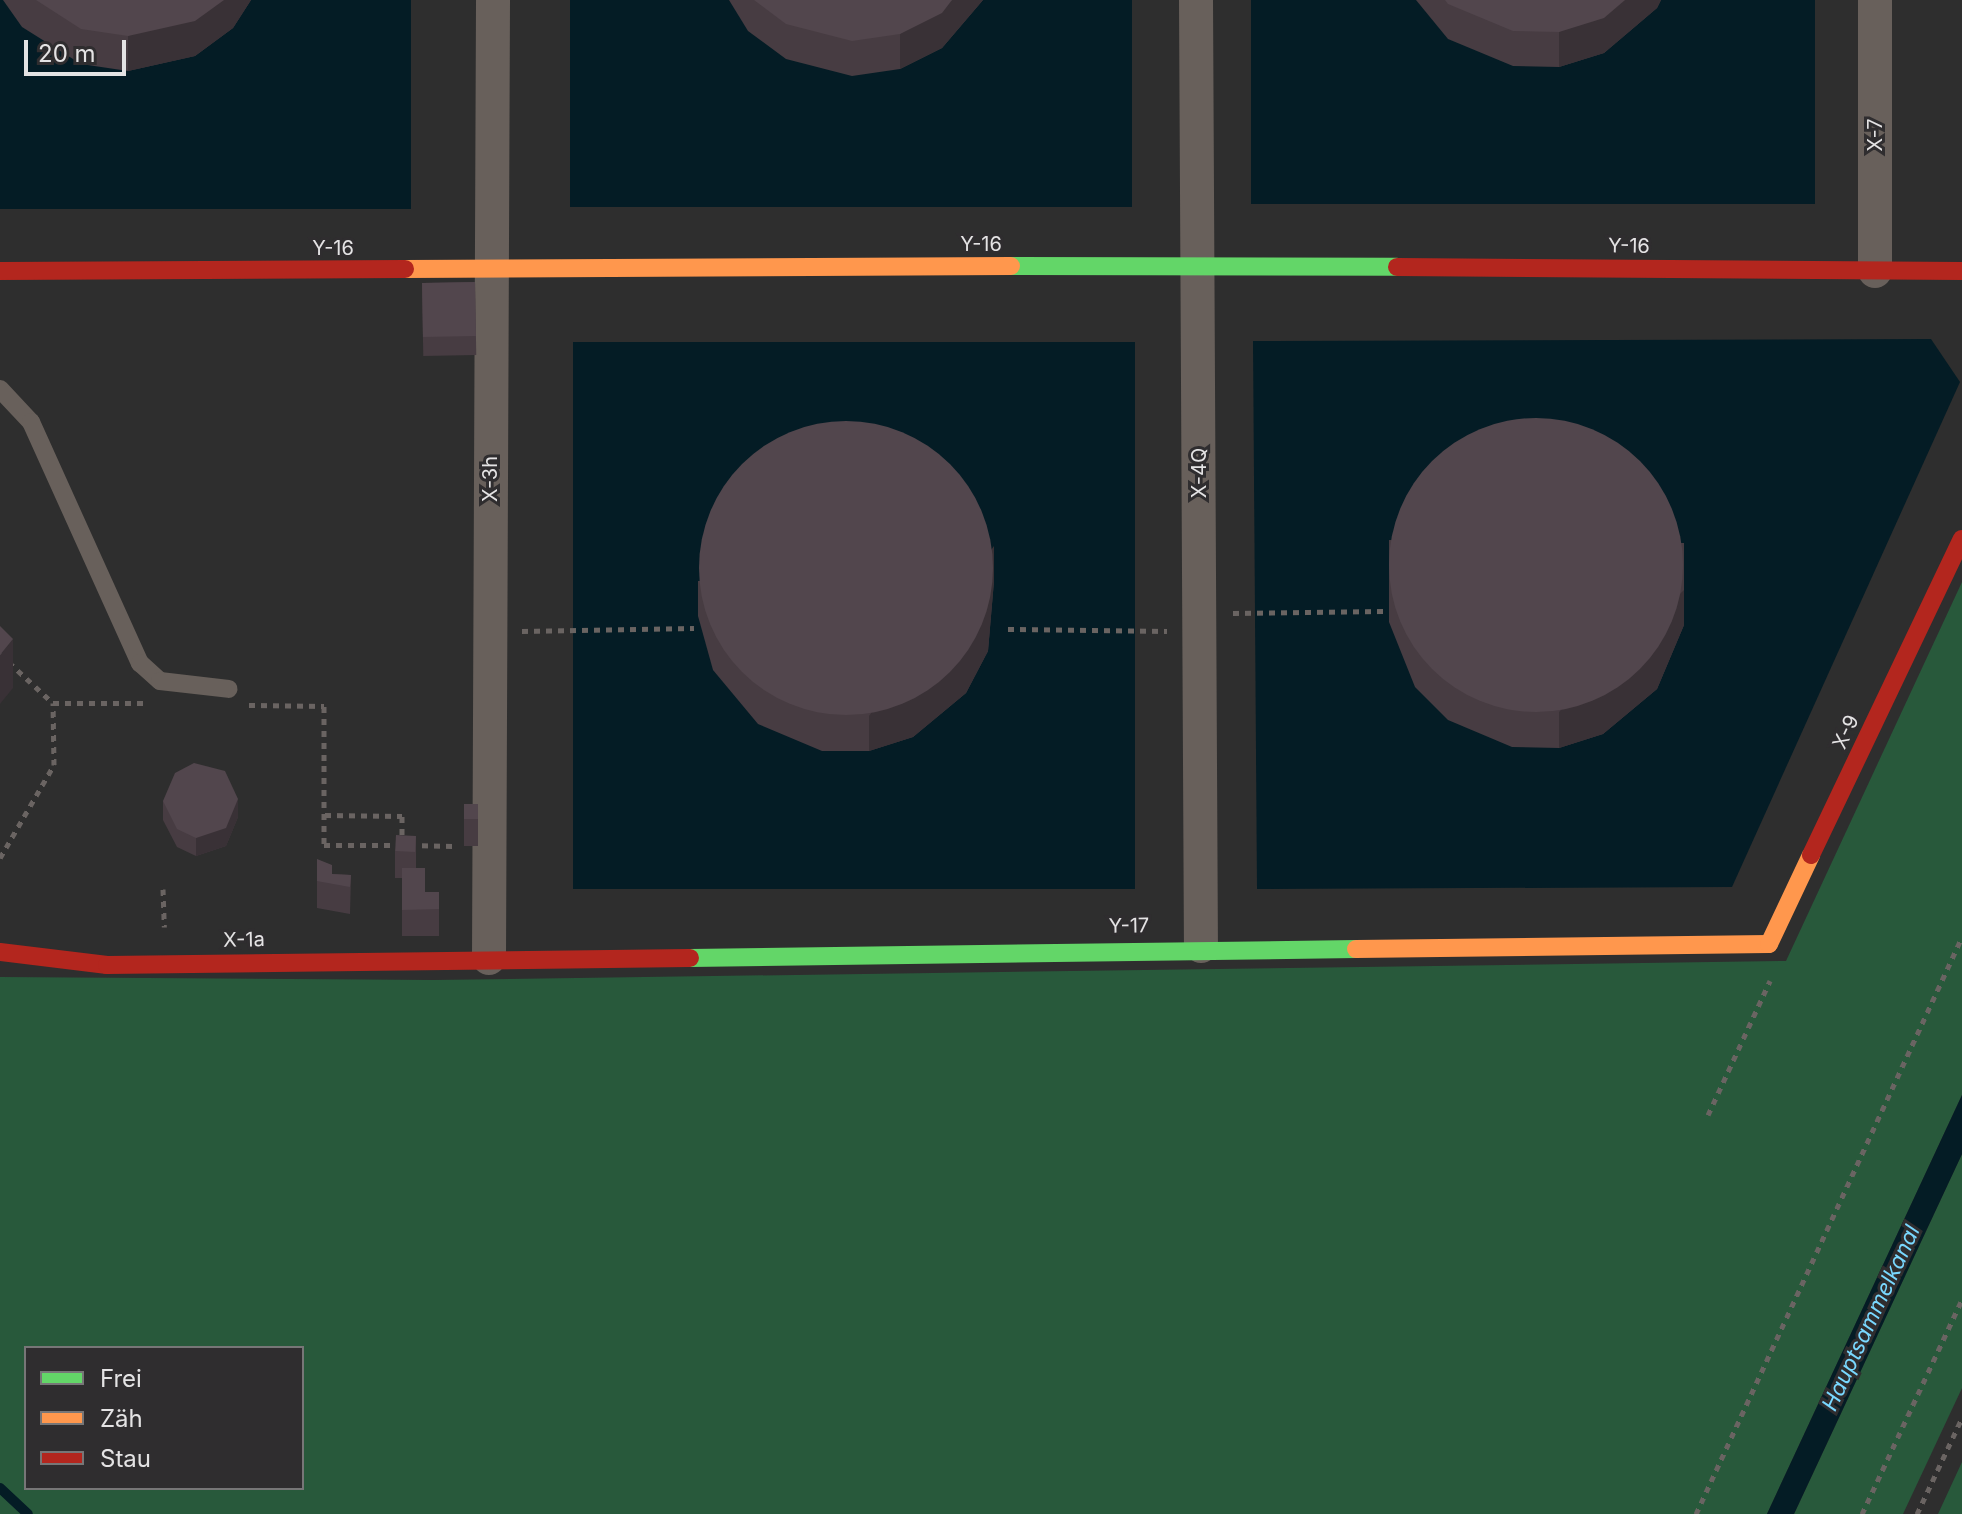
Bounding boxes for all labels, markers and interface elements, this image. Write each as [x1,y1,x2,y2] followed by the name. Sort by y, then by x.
[28,24,130,74] scale bar
[38,39,96,68] text: 20 m
[1863,118,1887,152] street label: X-7
[960,232,1002,256] street label: Y-16
[1608,234,1650,258] street label: Y-16
[312,236,354,260] street label: Y-16
[1187,448,1211,498] street label: X-4Q
[478,456,502,502] street label: X-3h
[1828,711,1864,753] street label: X-9
[1108,914,1150,938] street label: Y-17
[223,928,265,952] street label: X-1a
[1816,1221,1926,1415] water label: Hauptsammelkanal
[24,1346,304,1490] legend
[100,1364,142,1393] text: Frei
[100,1404,143,1433] text: Zäh
[100,1444,151,1473] text: Stau

